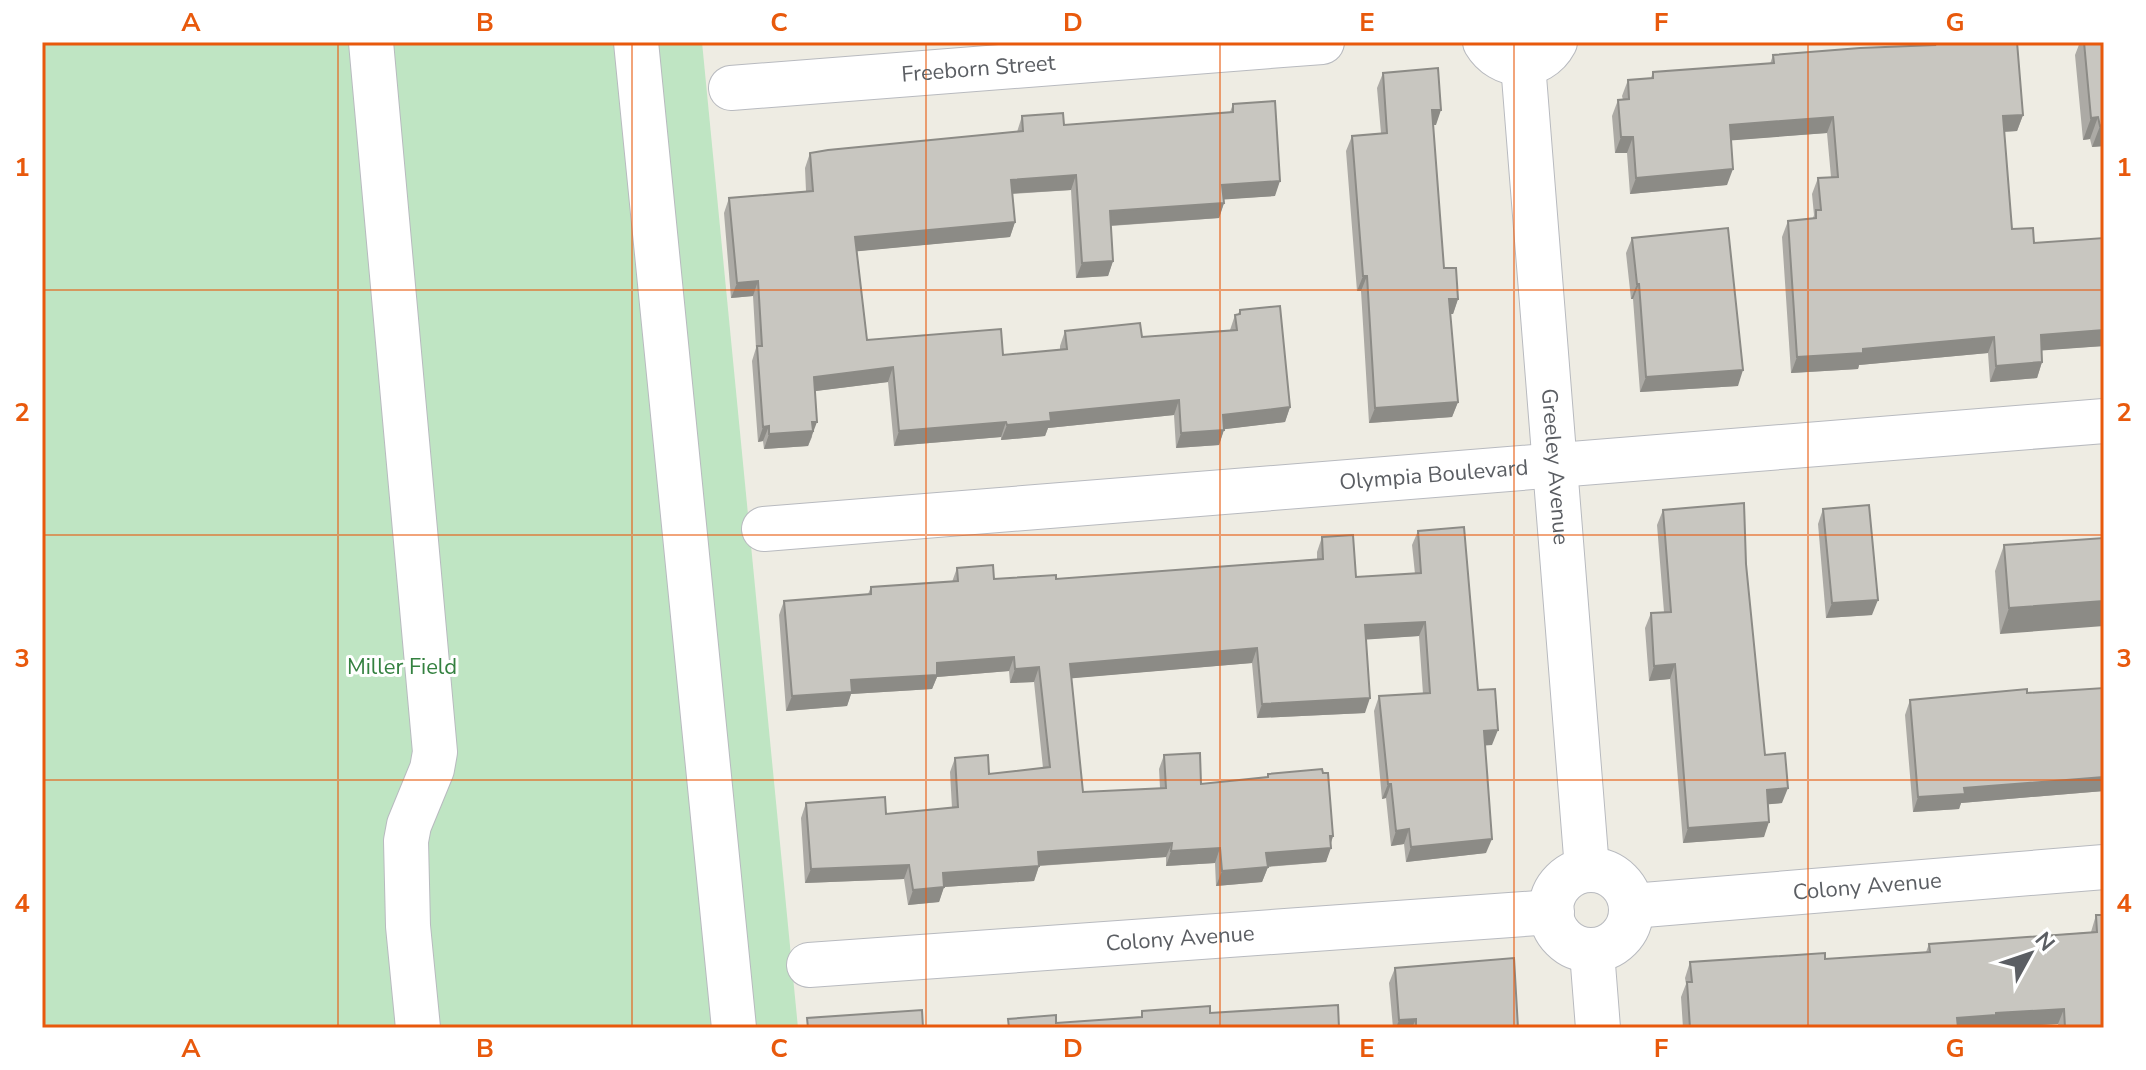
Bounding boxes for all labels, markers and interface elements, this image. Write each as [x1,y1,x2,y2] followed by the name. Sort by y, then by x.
[181,5,201,40] text: A
[476,5,494,40] text: B
[770,5,788,40] text: C
[1063,5,1083,40] text: D
[1359,5,1375,40] text: E
[1654,5,1668,40] text: F
[1945,5,1965,40] text: G
[900,48,1057,90] street label: Freeborn Street
[14,150,30,185] text: 1
[2116,150,2132,185] text: 1
[1534,387,1576,546] street label: Greeley Avenue
[14,395,30,430] text: 2
[2116,395,2132,430] text: 2
[1338,452,1529,498] street label: Olympia Boulevard
[14,641,30,676] text: 3
[2116,641,2132,676] text: 3
[347,652,457,682] park label: Miller Field
[1792,865,1943,908] street label: Colony Avenue
[14,886,30,921] text: 4
[2116,886,2132,921] text: 4
[1990,914,2070,994] north arrow
[1105,918,1256,959] street label: Colony Avenue
[2028,926,2061,958] text: N
[181,1031,201,1066] text: A
[476,1031,494,1066] text: B
[770,1031,788,1066] text: C
[1063,1031,1083,1066] text: D
[1359,1031,1375,1066] text: E
[1654,1031,1668,1066] text: F
[1945,1031,1965,1066] text: G

